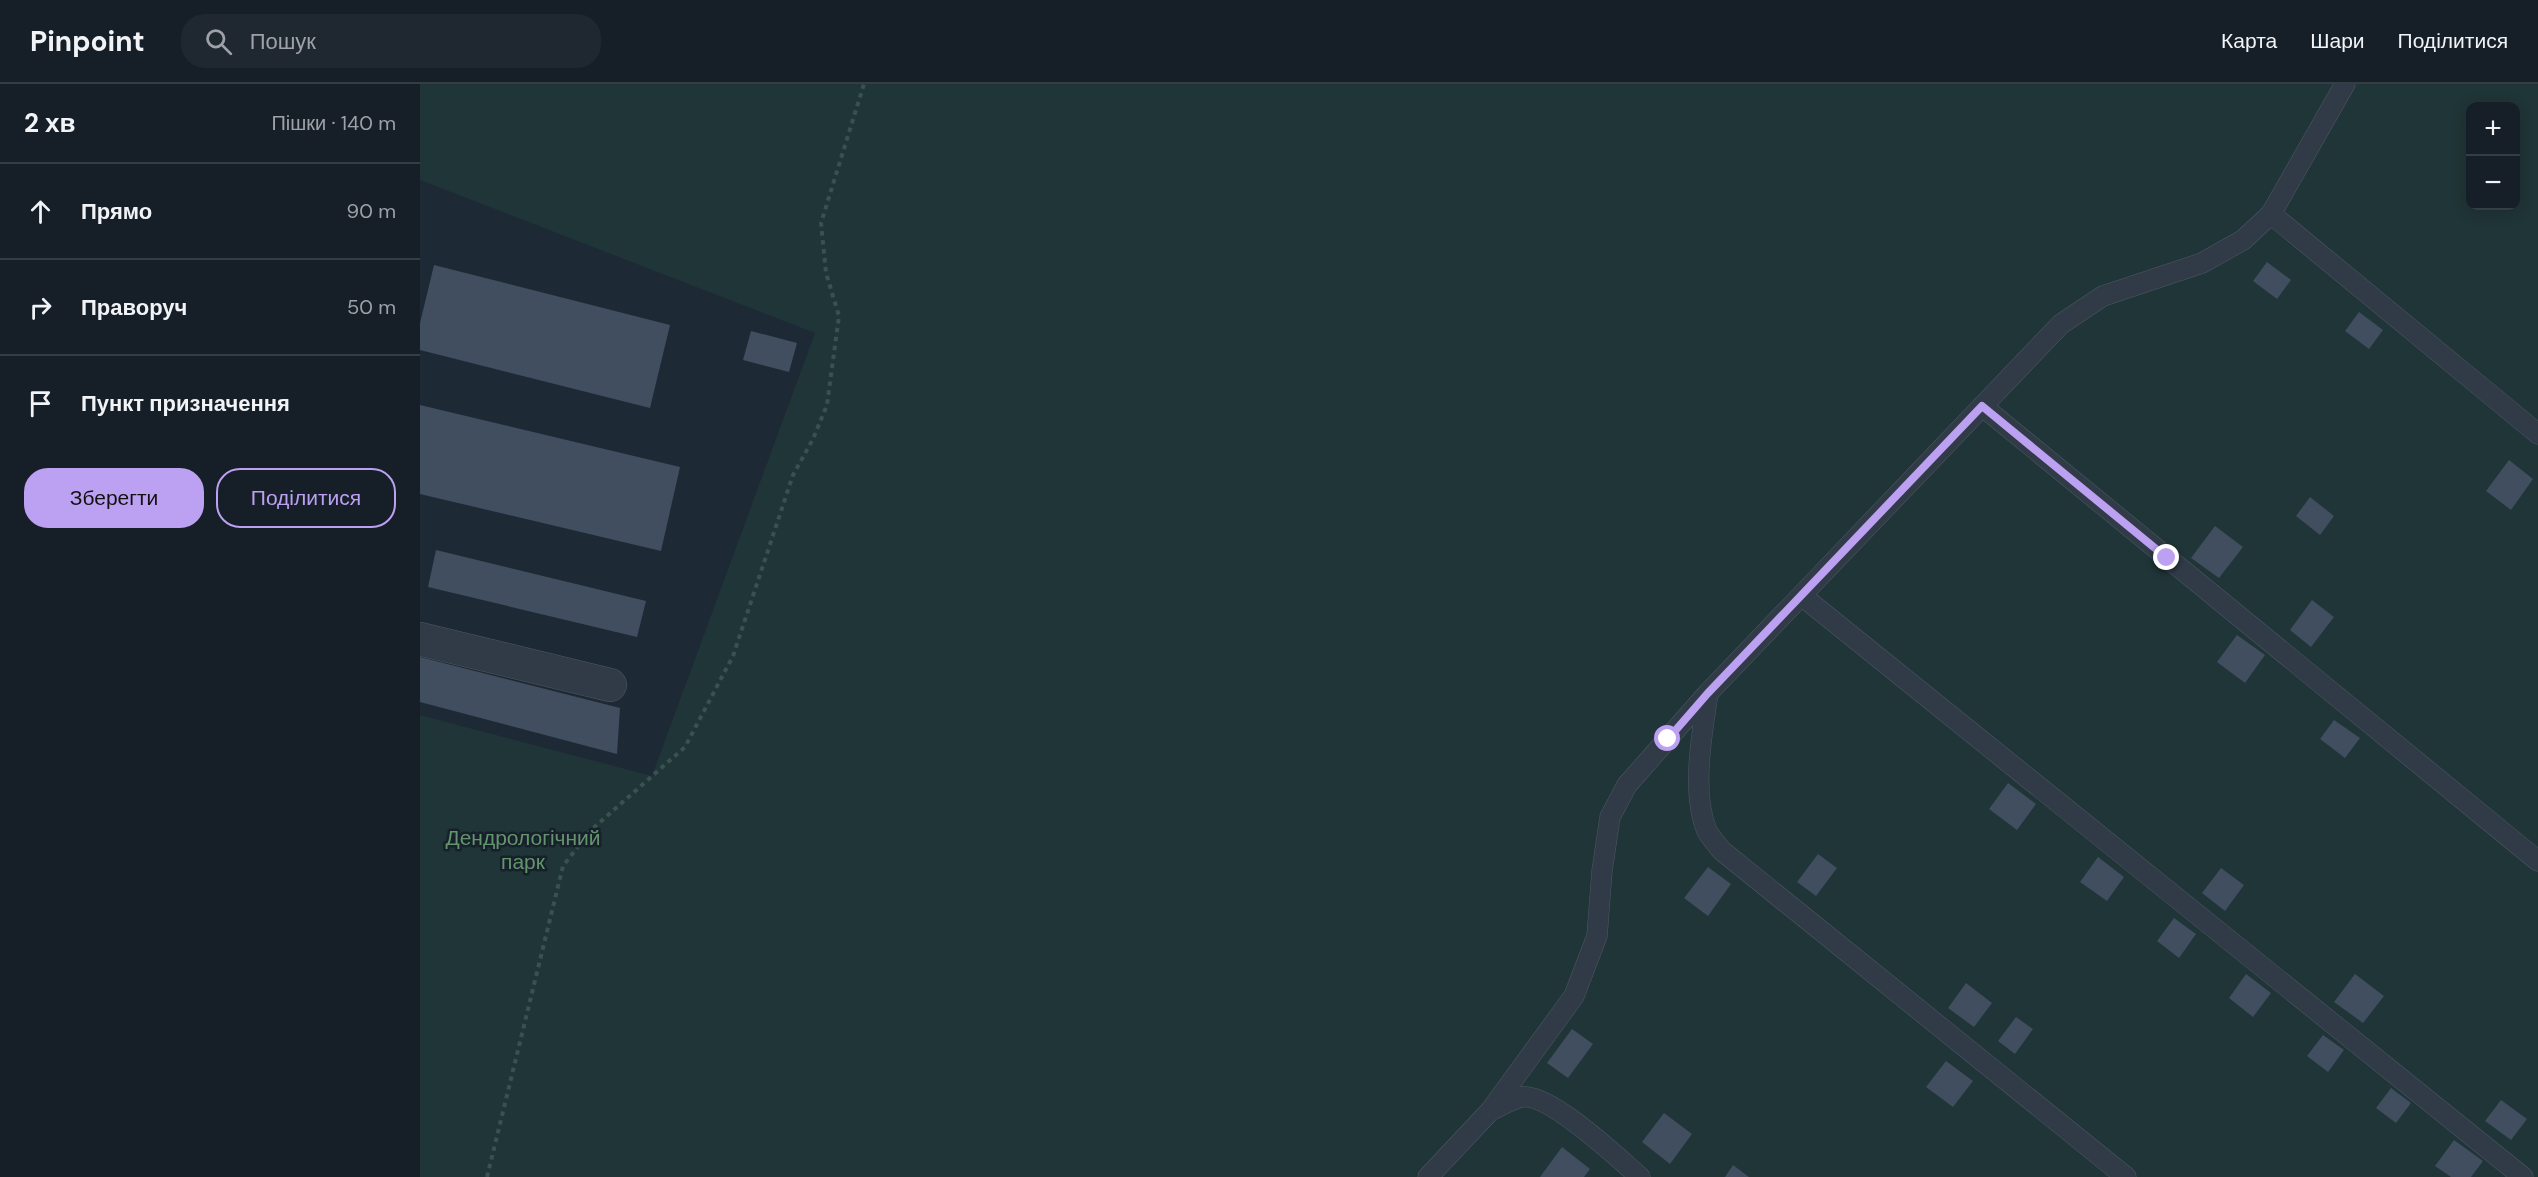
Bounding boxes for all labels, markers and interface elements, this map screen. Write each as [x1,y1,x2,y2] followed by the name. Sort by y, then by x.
[181,14,601,68] search box
[30,23,145,60] text: Pinpoint
[202,25,235,58] icon: search
[250,27,316,56] text: Пошук
[2221,27,2277,55] text: Карта
[2310,27,2365,55] text: Шари
[2398,27,2508,55] text: Поділитися
[2466,102,2520,210] map controls
[2466,102,2520,156] button: +
[24,106,76,140] text: 2 хв
[271,110,396,136] text: Пішки · 140 m
[2466,156,2520,210] button: −
[24,195,57,228] icon: ahead
[81,197,152,226] text: Прямо
[347,198,396,224] text: 90 m
[24,291,57,324] icon: right
[81,293,187,322] text: Праворуч
[347,294,396,320] text: 50 m
[24,387,57,420] icon: arrive
[81,389,290,418] text: Пункт призначення
[24,468,204,528] button: Зберегти
[216,468,396,528] button: Поділитися
[2153,544,2179,570] route end
[1654,725,1680,751] route start
[445,824,601,876] park label: Дендрологічний парк

